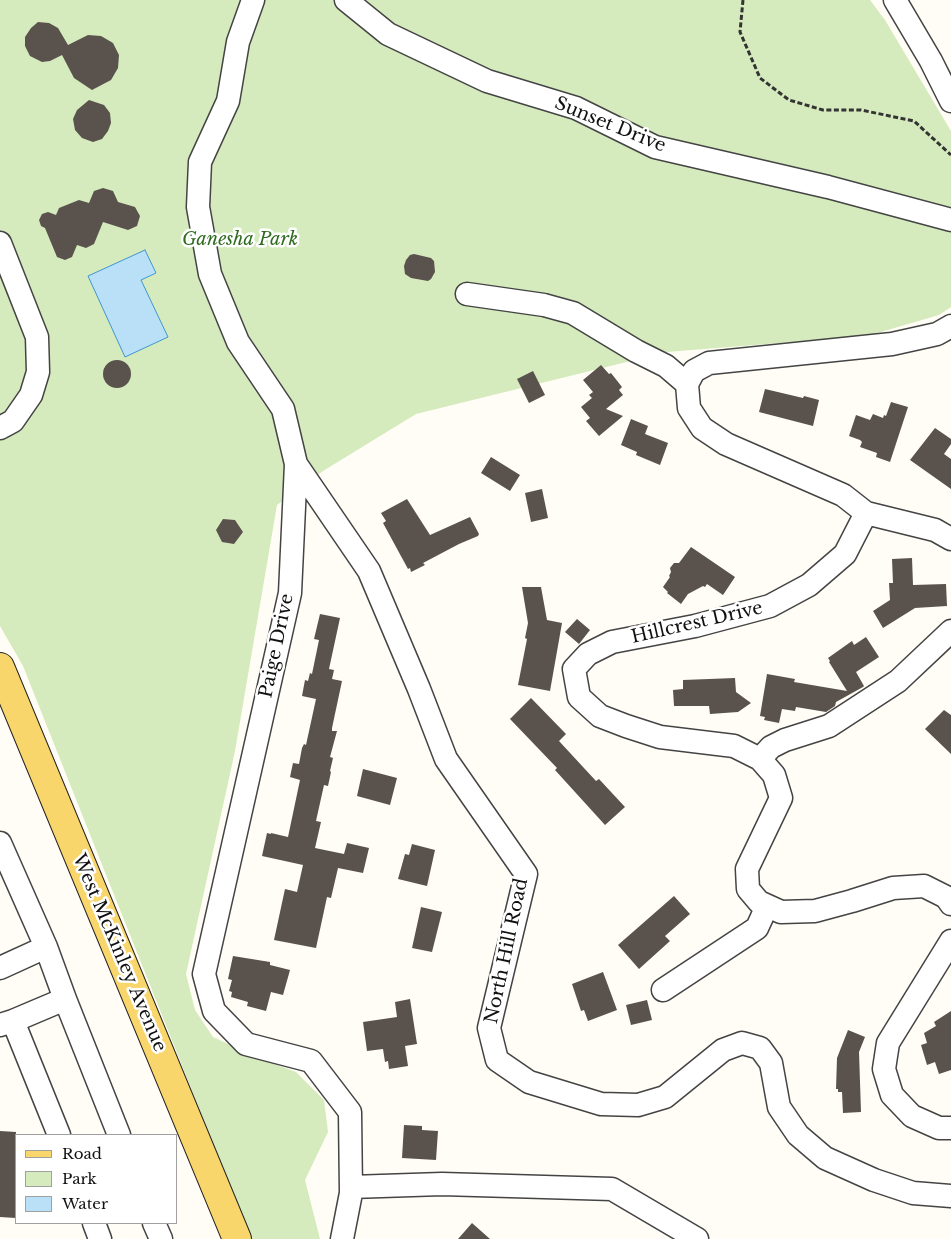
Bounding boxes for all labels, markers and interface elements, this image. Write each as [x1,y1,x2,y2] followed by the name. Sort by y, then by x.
[551,93,669,157] street label: Sunset Drive
[182,229,298,251] park label: Ganesha Park
[255,592,299,700] street label: Paige Drive
[629,597,765,649] street label: Hillcrest Drive
[67,851,171,1055] street label: West McKinley Avenue
[481,876,533,1026] street label: North Hill Road
[15,1134,178,1224] legend
[62,1144,102,1163] text: Road
[62,1169,97,1188] text: Park
[62,1194,108,1213] text: Water

